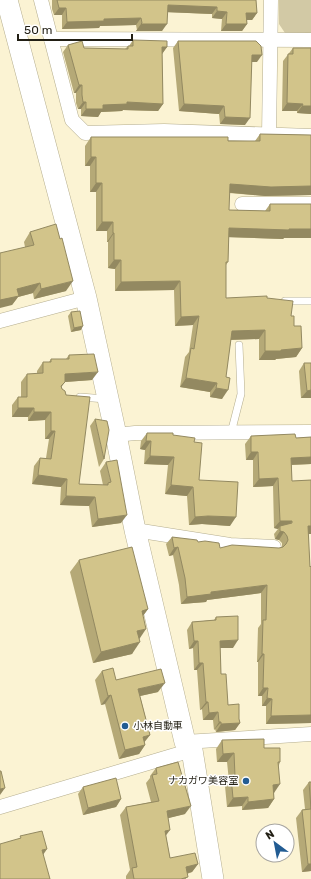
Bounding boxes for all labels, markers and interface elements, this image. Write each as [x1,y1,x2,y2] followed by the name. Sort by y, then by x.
[18,16,132,42] scale bar
[24,23,52,37] text: 50 m
[133,720,183,732] place label: 小林自動車
[120,721,130,731] marker: 小林自動車
[168,775,238,787] place label: ナカガワ美容室
[241,776,251,786] marker: ナカガワ美容室
[255,823,295,863] north arrow
[263,827,277,843] text: N

